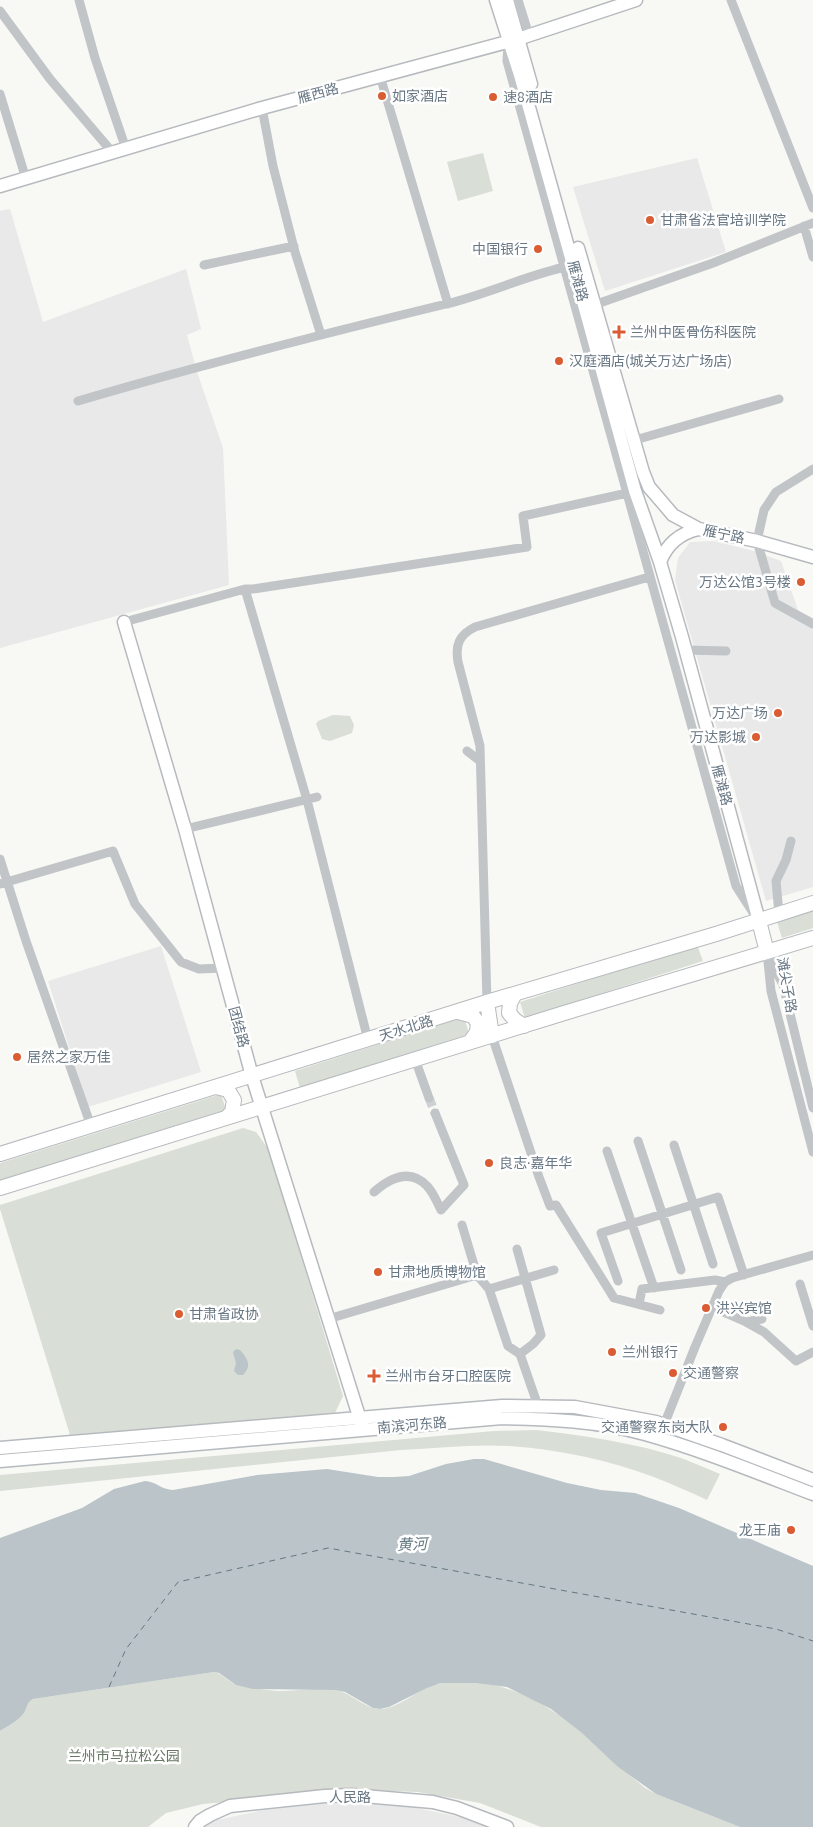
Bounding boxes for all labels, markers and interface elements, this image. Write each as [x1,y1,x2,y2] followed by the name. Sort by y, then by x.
[296,80,340,106] street label: 雁西路
[392,88,448,104] place label: 如家酒店
[503,89,553,105] place label: 速8酒店
[376,90,388,102] marker: 如家酒店
[487,91,499,103] marker: 速8酒店
[660,212,786,228] place label: 甘肃省法官培训学院
[644,214,656,226] marker: 甘肃省法官培训学院
[472,241,528,257] place label: 中国银行
[532,243,544,255] marker: 中国银行
[565,259,591,303] street label: 雁滩路
[630,324,756,340] place label: 兰州中医骨伤科医院
[612,325,626,339] marker: 兰州中医骨伤科医院
[569,353,732,369] place label: 汉庭酒店(城关万达广场店)
[553,355,565,367] marker: 汉庭酒店(城关万达广场店)
[702,522,746,546] street label: 雁宁路
[699,574,791,590] place label: 万达公馆3号楼
[795,576,807,588] marker: 万达公馆3号楼
[712,705,768,721] place label: 万达广场
[772,707,784,719] marker: 万达广场
[690,729,746,745] place label: 万达影城
[750,731,762,743] marker: 万达影城
[709,763,735,807] street label: 雁滩路
[774,956,800,1014] street label: 滩尖子路
[226,1005,252,1049] street label: 团结路
[377,1012,435,1044] street label: 天水北路
[27,1049,111,1065] place label: 居然之家万佳
[11,1051,23,1063] marker: 居然之家万佳
[499,1155,572,1171] place label: 良志·嘉年华
[483,1157,495,1169] marker: 良志·嘉年华
[388,1264,486,1280] place label: 甘肃地质博物馆
[372,1266,384,1278] marker: 甘肃地质博物馆
[716,1300,772,1316] place label: 洪兴宾馆
[700,1302,712,1314] marker: 洪兴宾馆
[189,1306,259,1322] place label: 甘肃省政协
[173,1308,185,1320] marker: 甘肃省政协
[622,1344,678,1360] place label: 兰州银行
[606,1346,618,1358] marker: 兰州银行
[683,1365,739,1381] place label: 交通警察
[667,1367,679,1379] marker: 交通警察
[385,1368,511,1384] place label: 兰州市台牙口腔医院
[367,1369,381,1383] marker: 兰州市台牙口腔医院
[376,1414,448,1436] street label: 南滨河东路
[601,1419,713,1435] place label: 交通警察东岗大队
[717,1421,729,1433] marker: 交通警察东岗大队
[739,1522,781,1538] place label: 龙王庙
[785,1524,797,1536] marker: 龙王庙
[397,1535,430,1553] water label: 黄河
[68,1748,180,1764] park label: 兰州市马拉松公园
[329,1789,371,1805] street label: 人民路

